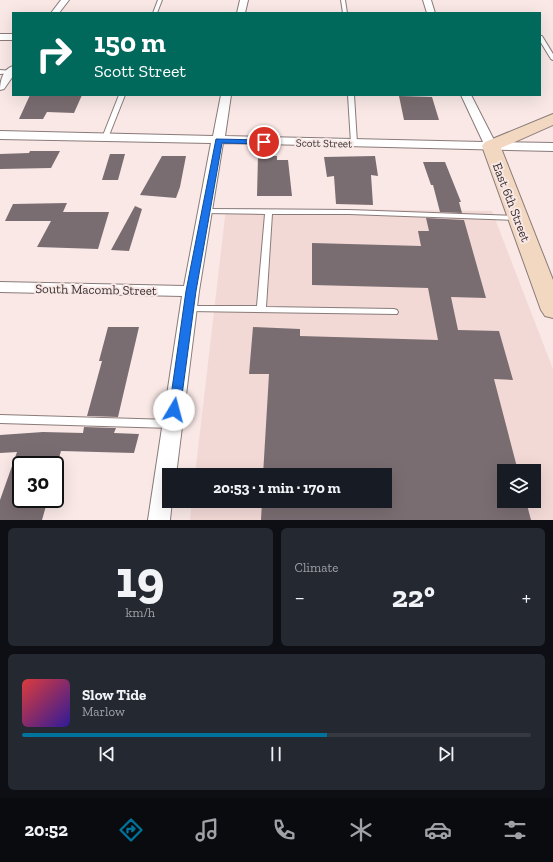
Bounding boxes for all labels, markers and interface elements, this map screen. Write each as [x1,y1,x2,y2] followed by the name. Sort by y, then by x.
[94,26,166,59] text: 150 m
[28,28,80,80] icon: right
[94,60,186,82] text: Scott Street
[247,125,281,159] pin
[253,131,275,153] icon: arrive
[296,137,353,151] street label: Scott Street
[490,161,534,244] street label: East 6th Street
[35,281,157,298] street label: South Macomb Street
[153,389,195,431] position arrow
[12,456,64,508] speed limit sign: 30
[497,464,541,508] map controls
[497,464,541,508] button: layers
[213,479,341,497] text: 20:53 · 1 min · 170 m
[116,548,165,610] text: 19
[295,560,338,575] text: Climate
[392,579,435,615] text: 22°
[295,584,305,611] text: −
[522,584,531,611] text: +
[125,605,155,620] text: km/h
[82,686,146,704] text: Slow Tide
[82,704,125,719] text: Marlow
[96,743,118,765] icon: previous
[265,743,287,765] icon: pause
[435,743,457,765] icon: next
[117,816,145,844] icon: directions
[193,816,221,844] icon: music
[270,816,298,844] icon: phone
[347,816,375,844] icon: climate
[424,816,452,844] icon: car
[501,816,529,844] icon: filters
[24,819,68,841] text: 20:52

